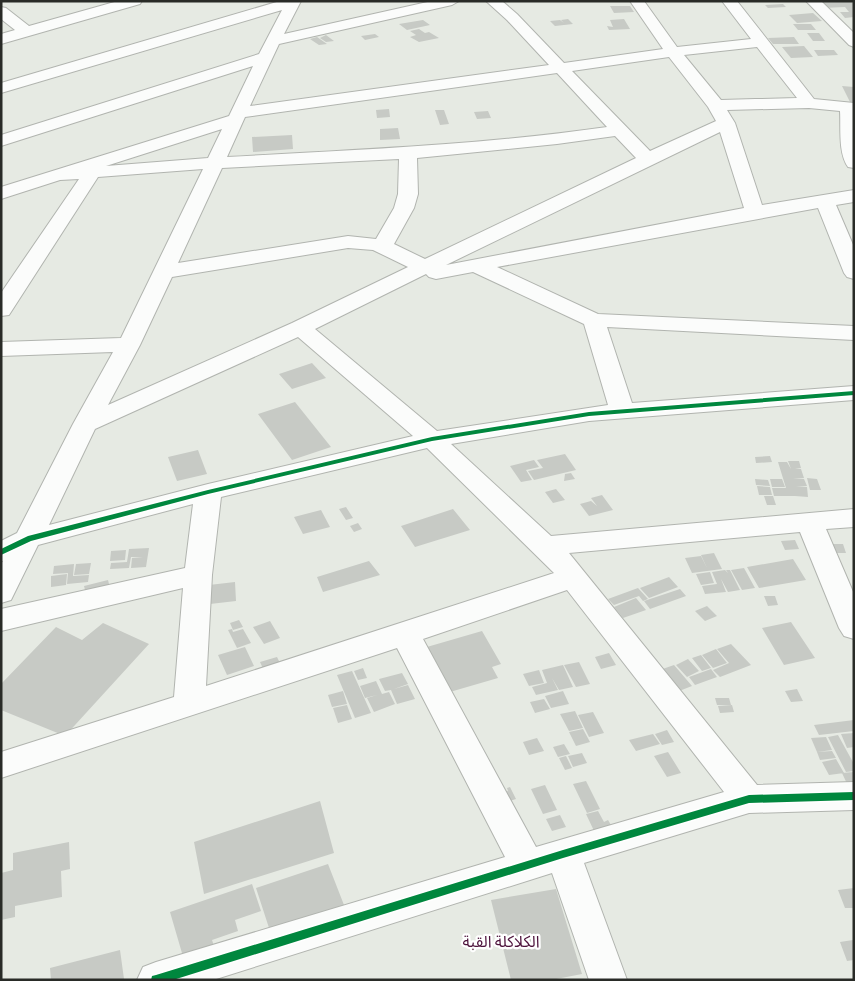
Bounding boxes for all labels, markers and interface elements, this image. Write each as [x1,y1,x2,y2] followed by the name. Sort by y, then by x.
[462,930,540,952] district label: الكلاكلة القبة

